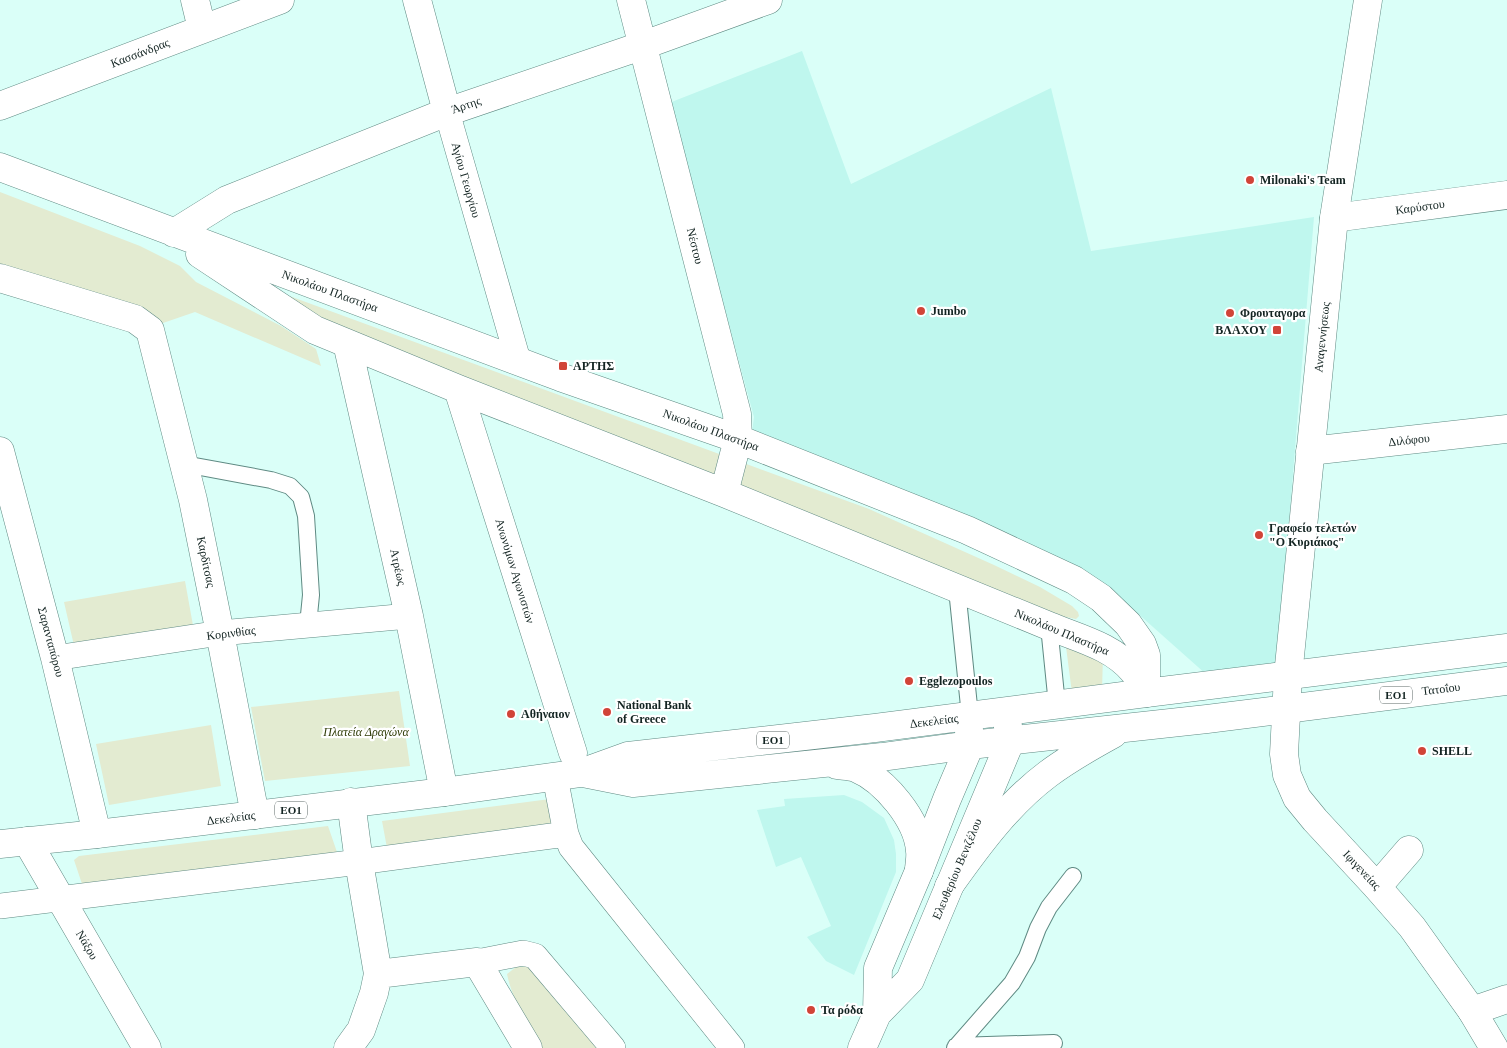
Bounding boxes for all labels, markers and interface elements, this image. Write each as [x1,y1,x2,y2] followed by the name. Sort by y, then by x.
[109,35,172,71] street label: Κασσάνδρας
[449,93,483,117] street label: Άρτης
[449,141,483,219] street label: Αγίου Γεωργίου
[1260,173,1346,187] place label: Milonaki's Team
[1244,174,1256,186] marker: Milonaki's Team
[1394,197,1446,217] street label: Καρύστου
[684,226,706,266] street label: Νέστου
[280,267,381,315] street label: Νικολάου Πλαστήρα
[1311,301,1333,373] street label: Αναγεννήσεως
[931,304,966,318] place label: Jumbo
[915,305,927,317] marker: Jumbo
[1240,306,1306,320] place label: Φρουταγορα
[1224,307,1236,319] marker: Φρουταγορα
[1215,323,1267,337] place label: ΒΛΑΧΟΥ
[1271,324,1283,336] marker: ΒΛΑΧΟΥ
[573,359,614,373] place label: ΑΡΤΗΣ
[557,360,569,372] marker: ΑΡΤΗΣ
[661,406,762,454] street label: Νικολάου Πλαστήρα
[1388,431,1430,449] street label: Διλόφου
[492,517,538,626] street label: Ανωνύμων Αγωνιστών
[1269,521,1357,549] place label: Γραφείο τελετών "Ο Κυριάκος"
[1253,529,1265,541] marker: Γραφείο τελετών "Ο Κυριάκος"
[194,535,218,589] street label: Καρδίτσας
[387,547,409,587] street label: Ατρέως
[35,605,67,679] street label: Σαρανταπόρου
[1013,606,1112,659] street label: Νικολάου Πλαστήρα
[206,623,257,643] street label: Κορινθίας
[919,674,993,688] place label: Egglezopoulos
[903,675,915,687] marker: Egglezopoulos
[1421,680,1461,698] street label: Τατοΐου
[1380,686,1412,704] road number: ΕΟ1
[617,698,692,726] place label: National Bank of Greece
[601,706,613,718] marker: National Bank of Greece
[521,707,571,721] place label: Αθήναιον
[505,708,517,720] marker: Αθήναιον
[909,711,959,731] street label: Δεκελείας
[322,725,409,739] park label: Πλατεία Δραγώνα
[757,732,789,748] road number: ΕΟ1
[1432,744,1472,758] place label: SHELL
[1416,745,1428,757] marker: SHELL
[275,802,307,818] road number: ΕΟ1
[206,808,256,828] street label: Δεκελείας
[929,816,985,922] street label: Ελευθερίου Βενιζέλου
[1340,847,1384,893] street label: Ιφιγενείας
[73,928,101,962] street label: Νάξου
[821,1003,863,1017] place label: Τα ρόδα
[805,1004,817,1016] marker: Τα ρόδα

